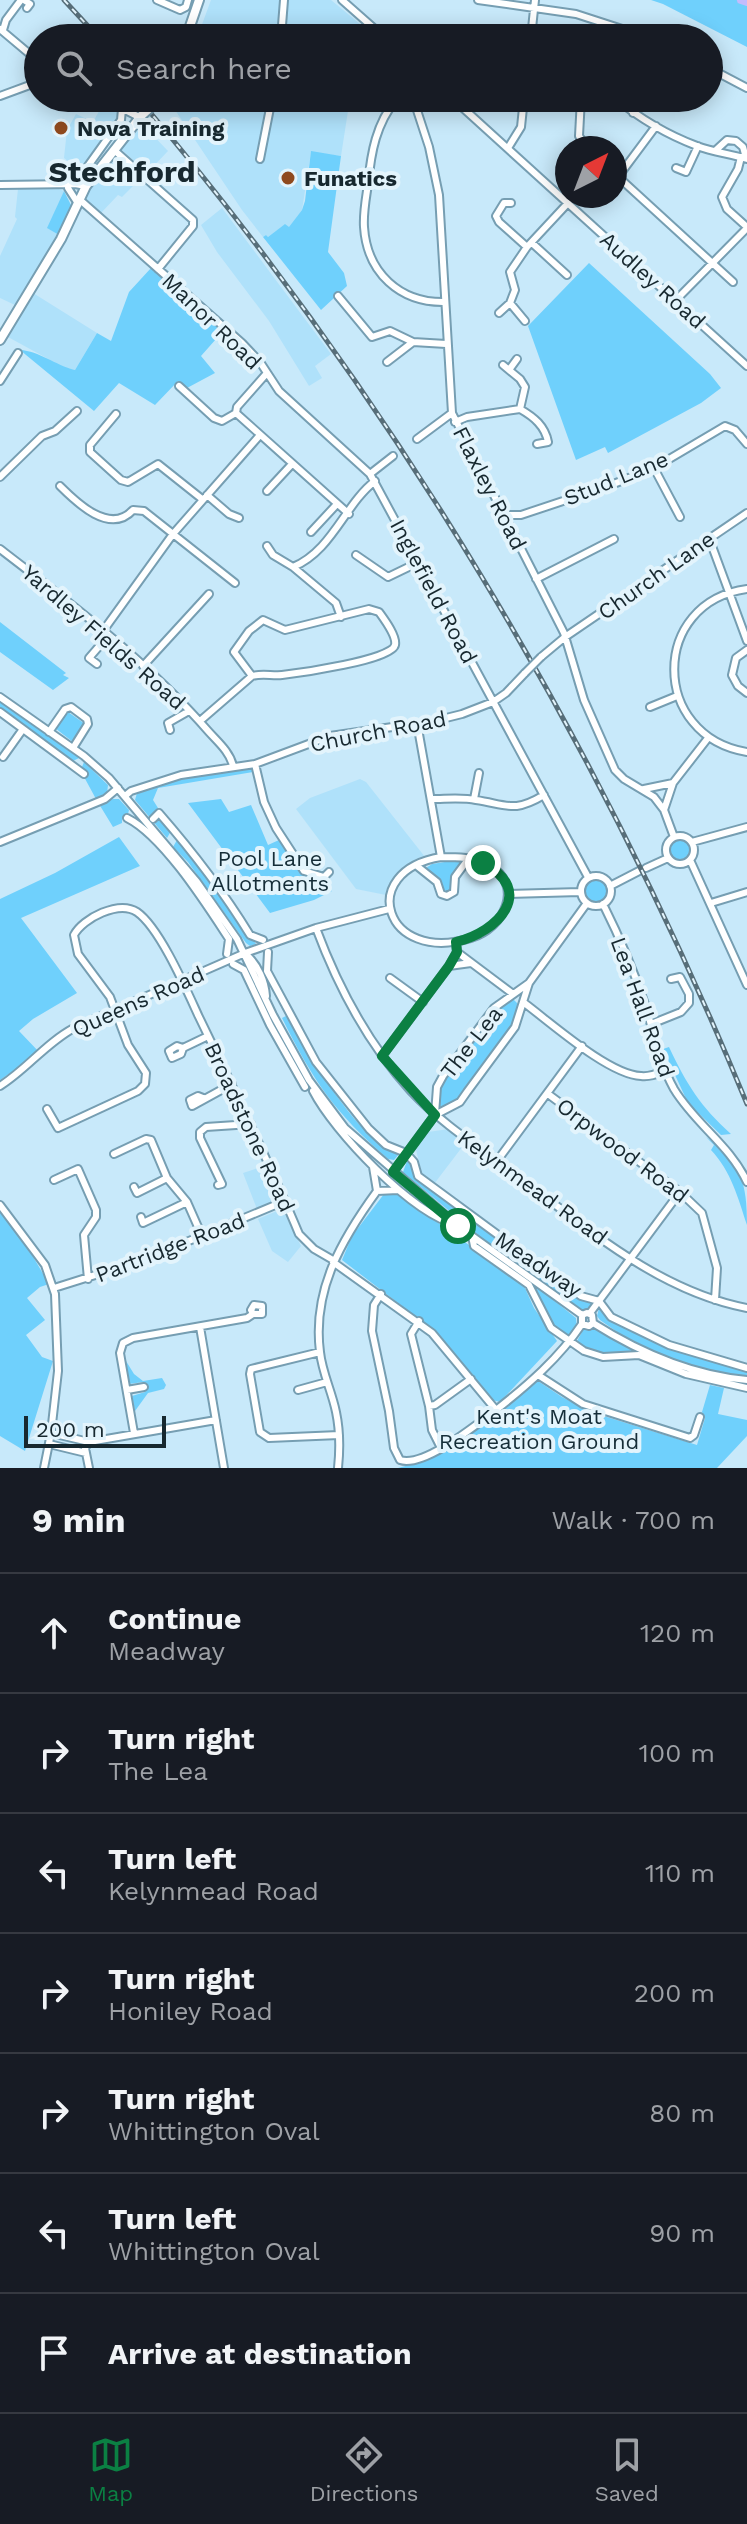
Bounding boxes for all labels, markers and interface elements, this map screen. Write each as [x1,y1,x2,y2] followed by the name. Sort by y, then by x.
[24,24,723,112] search box
[52,46,96,90] icon: search
[116,51,292,86] text: Search here
[77,116,225,141] place label: Nova Training
[52,119,70,137] marker: Nova Training
[555,136,627,208] north arrow
[48,154,196,189] district label: Stechford
[304,166,397,191] place label: Funatics
[279,169,297,187] marker: Funatics
[595,227,710,334] street label: Audley Road
[157,268,266,375] street label: Manor Road
[448,422,531,554] street label: Flaxley Road
[560,446,672,511] street label: Stud Lane
[385,515,482,668] street label: Inglefield Road
[593,526,719,625] street label: Church Lane
[17,560,190,715] street label: Yardley Fields Road
[308,706,448,757] street label: Church Road
[465,845,501,881] route end
[211,846,329,896] park label: Pool Lane Allotments
[606,934,679,1081] street label: Lea Hall Road
[68,961,208,1042] street label: Queens Road
[435,1001,507,1083] street label: The Lea
[199,1039,300,1216] street label: Broadstone Road
[552,1093,693,1208] street label: Orpwood Road
[453,1125,612,1250] street label: Kelynmead Road
[92,1208,248,1287] street label: Partridge Road
[440,1208,476,1244] route start
[491,1226,587,1303] street label: Meadway
[439,1404,639,1454] park label: Kent's Moat Recreation Ground
[24,1412,166,1448] scale bar
[36,1417,105,1442] text: 200 m
[32,1500,126,1540] text: 9 min
[552,1505,715,1535] text: Walk · 700 m
[108,1601,241,1636] text: Continue
[32,1611,76,1655] icon: ahead
[640,1618,715,1648] text: 120 m
[108,1636,225,1666] text: Meadway
[108,1721,254,1756] text: Turn right
[32,1731,76,1775] icon: right
[639,1738,715,1768] text: 100 m
[108,1756,208,1786] text: The Lea
[108,1841,236,1876] text: Turn left
[32,1851,76,1895] icon: left
[645,1858,715,1888] text: 110 m
[108,1876,319,1906] text: Kelynmead Road
[108,1961,254,1996] text: Turn right
[32,1971,76,2015] icon: right
[634,1978,715,2008] text: 200 m
[108,1996,273,2026] text: Honiley Road
[108,2081,254,2116] text: Turn right
[32,2091,76,2135] icon: right
[649,2098,715,2128] text: 80 m
[108,2116,320,2146] text: Whittington Oval
[108,2201,236,2236] text: Turn left
[32,2211,76,2255] icon: left
[649,2218,715,2248] text: 90 m
[108,2236,320,2266] text: Whittington Oval
[32,2331,76,2375] icon: arrive
[108,2336,412,2371] text: Arrive at destination
[88,2433,133,2506] tab: Map
[310,2433,418,2506] tab: Directions
[595,2433,659,2506] tab: Saved

